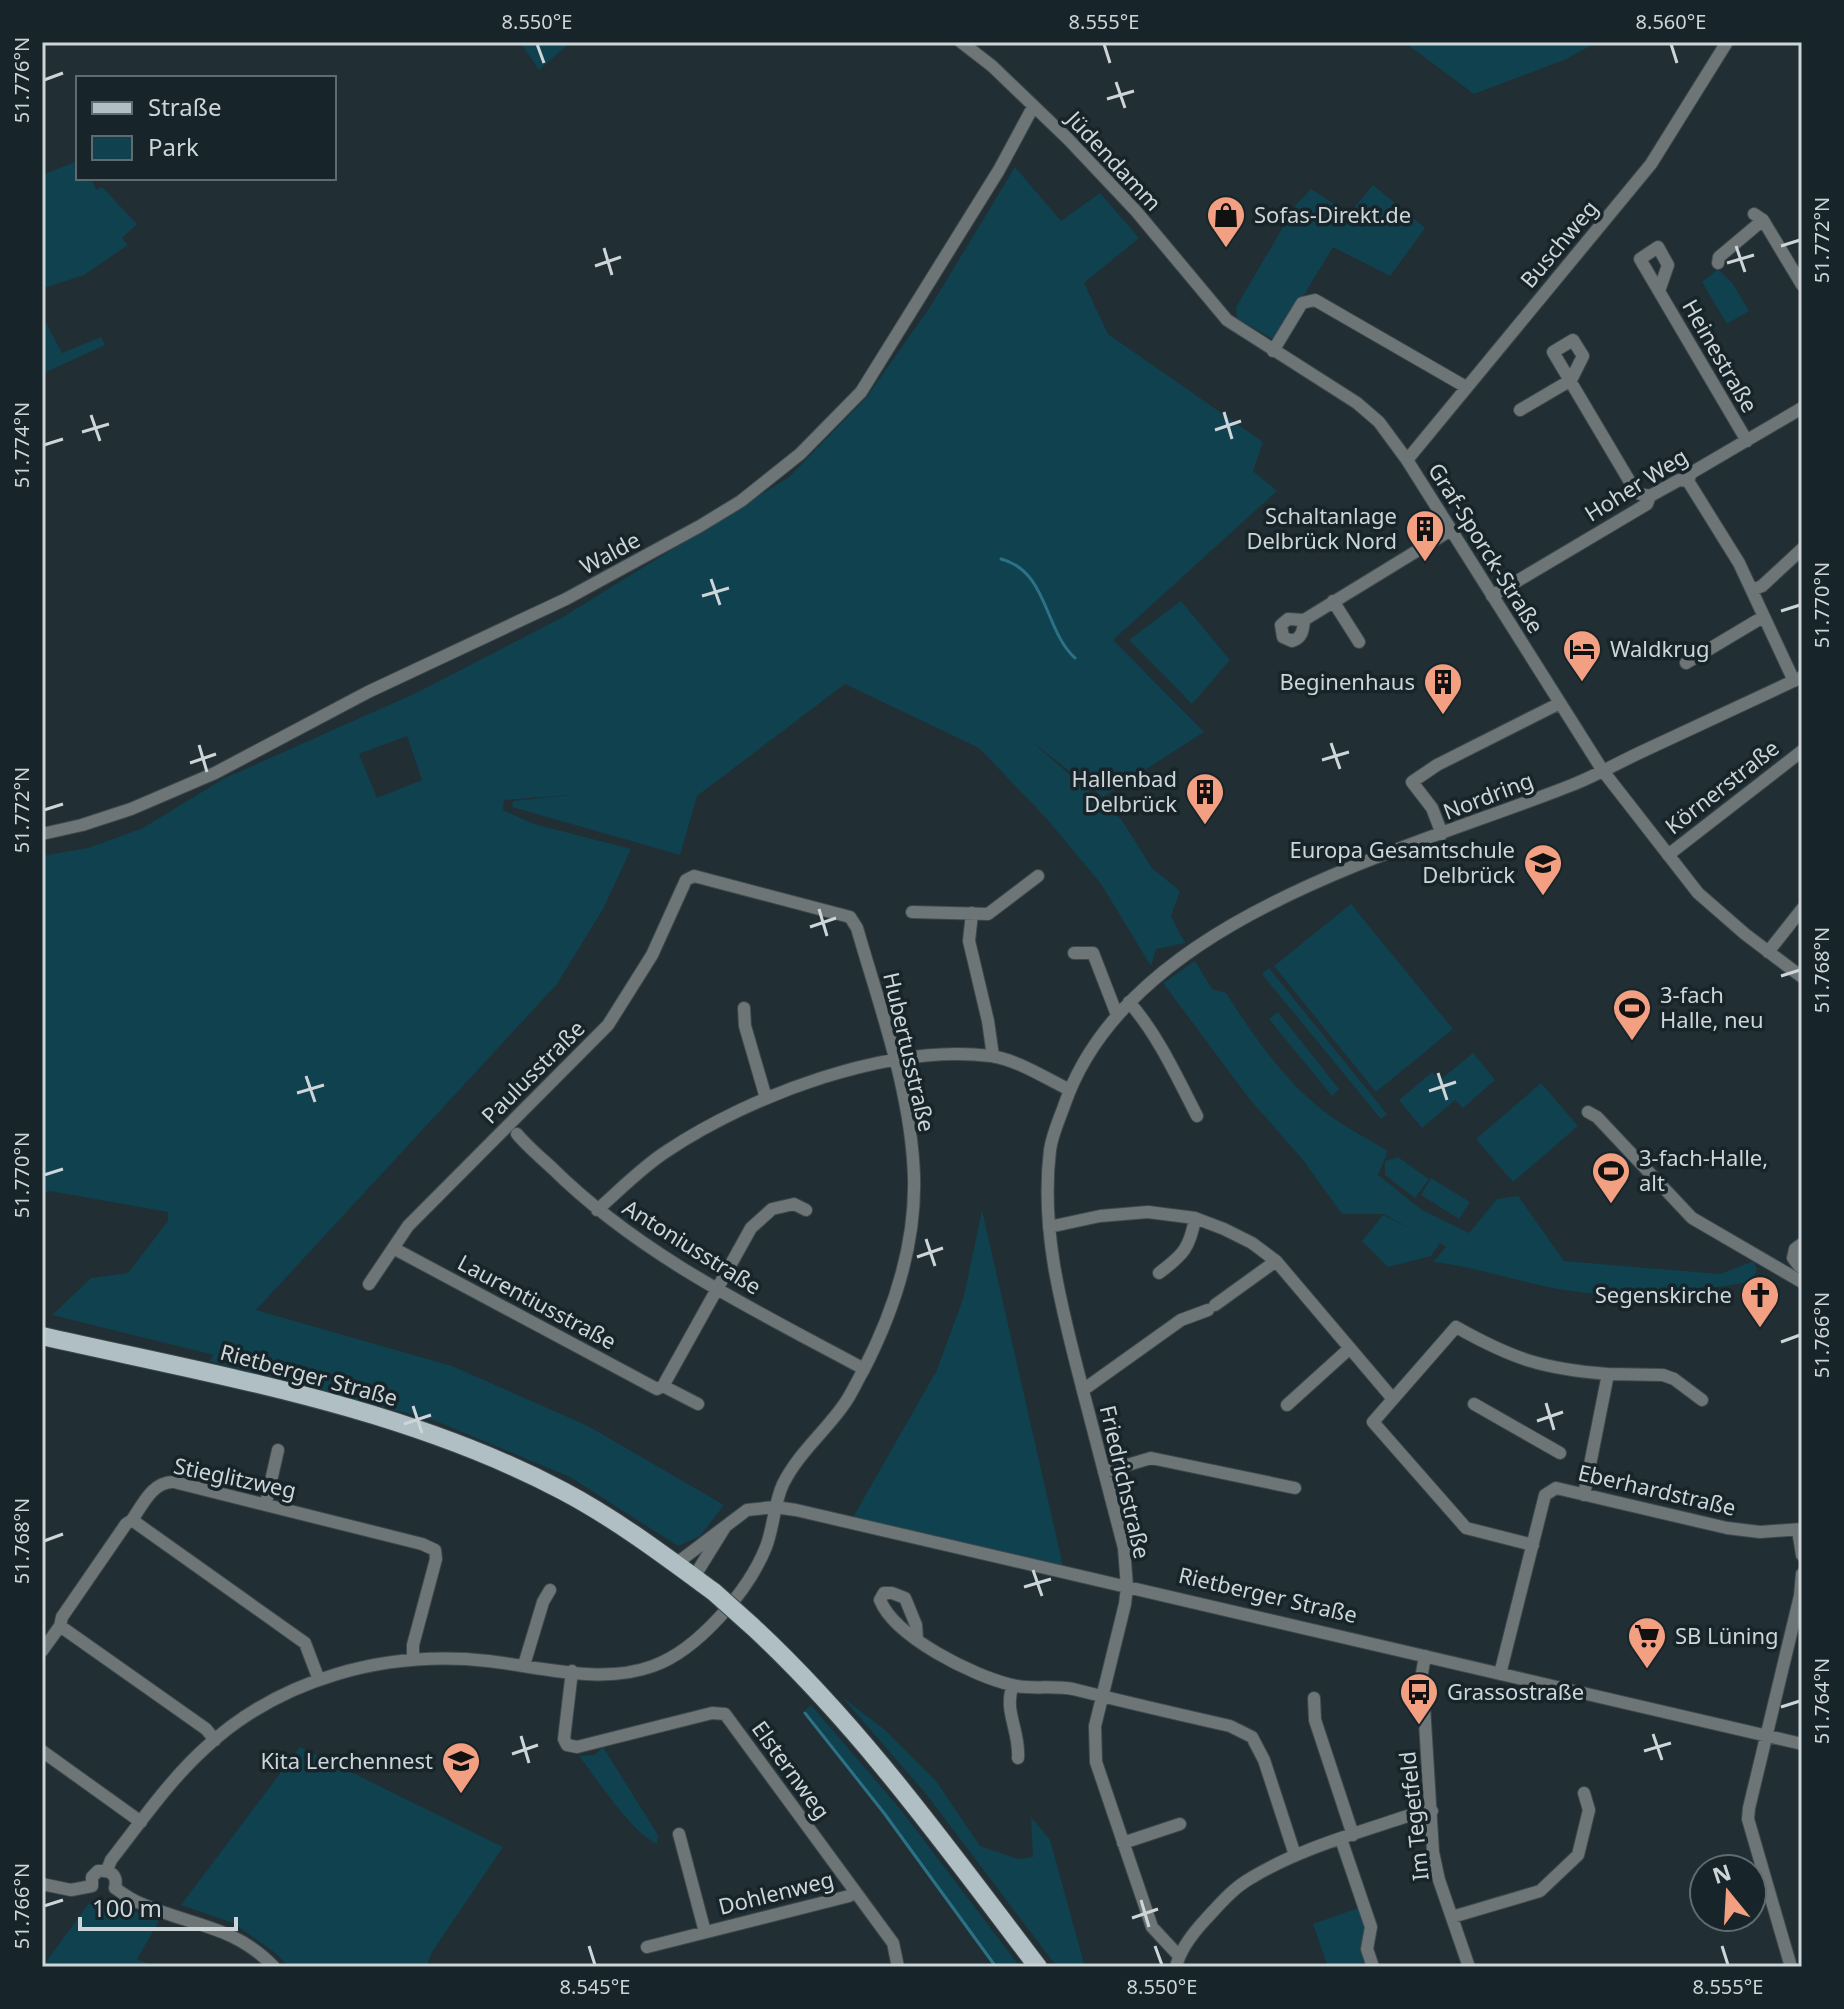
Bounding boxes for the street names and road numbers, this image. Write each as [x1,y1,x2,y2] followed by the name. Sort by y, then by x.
[1059,102,1169,217] street label: Jüdendamm
[1513,193,1604,294] street label: Buschweg
[1676,293,1765,418] street label: Heinestraße
[1578,441,1693,528] street label: Hoher Weg
[1422,456,1551,638] street label: Graf-Sporck-Straße
[574,524,645,580] street label: Walde
[1658,732,1785,840] street label: Körnerstraße
[1438,764,1537,826] street label: Nordring
[877,969,943,1134] street label: Hubertusstraße
[474,1013,591,1130] street label: Paulusstraße
[618,1192,768,1301] street label: Antoniusstraße
[453,1247,622,1356] street label: Laurentiusstraße
[217,1336,401,1412] street label: Rietberger Straße
[1094,1402,1158,1562] street label: Friedrichstraße
[171,1449,299,1505] street label: Stieglitzweg
[1575,1456,1739,1522] street label: Eberhardstraße
[1176,1559,1361,1629] street label: Rietberger Straße
[746,1714,838,1825] street label: Elsternweg
[1391,1750,1435,1882] street label: Im Tegetfeld
[715,1863,837,1921] street label: Dohlenweg

